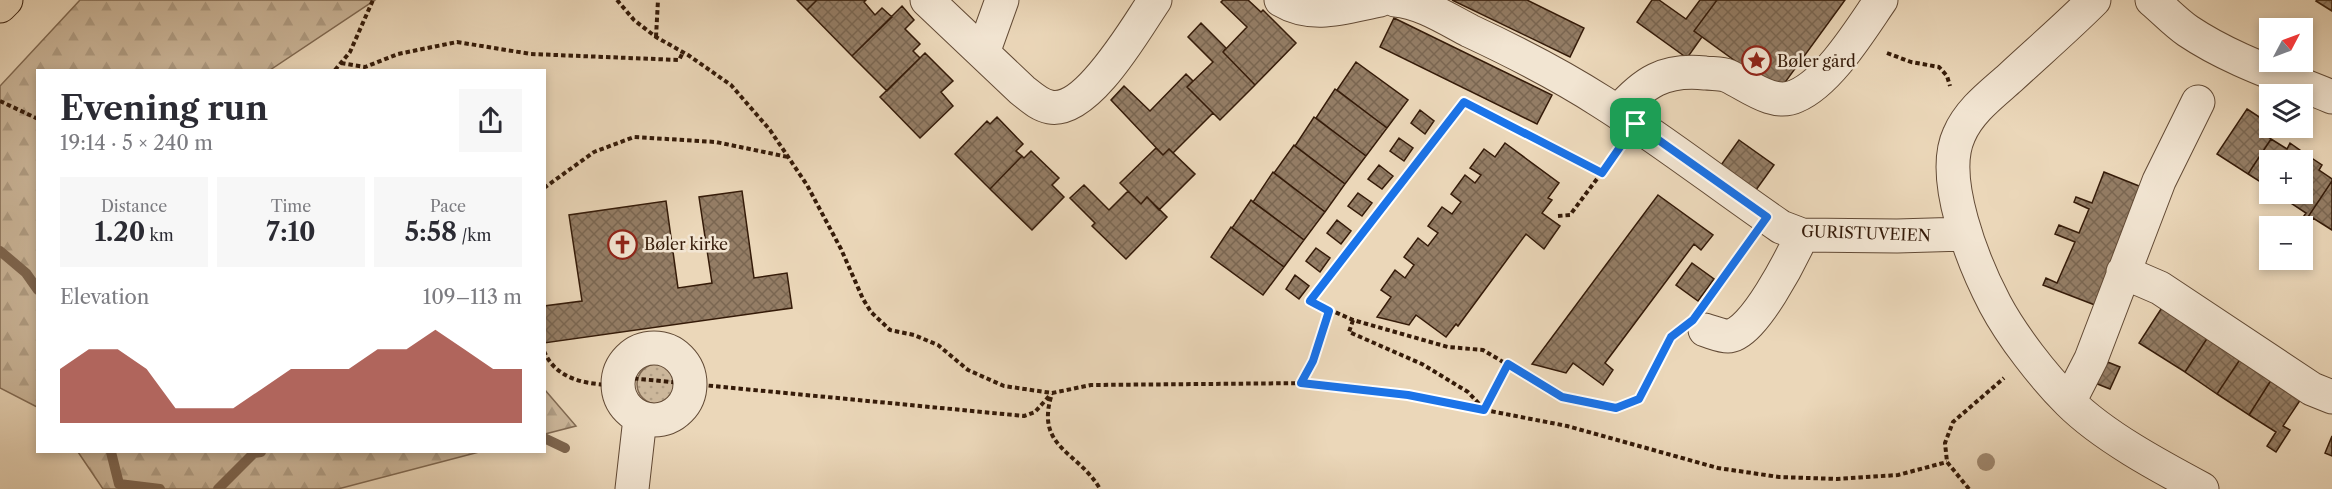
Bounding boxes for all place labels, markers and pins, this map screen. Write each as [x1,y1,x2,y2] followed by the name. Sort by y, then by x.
[1740,45,1772,77] place icon: Bøler gård
[1777,51,1856,71] place label: Bøler gård
[1610,98,1661,149] pin
[607,228,639,260] church icon: Bøler kirke
[644,234,728,254] place label: Bøler kirke

